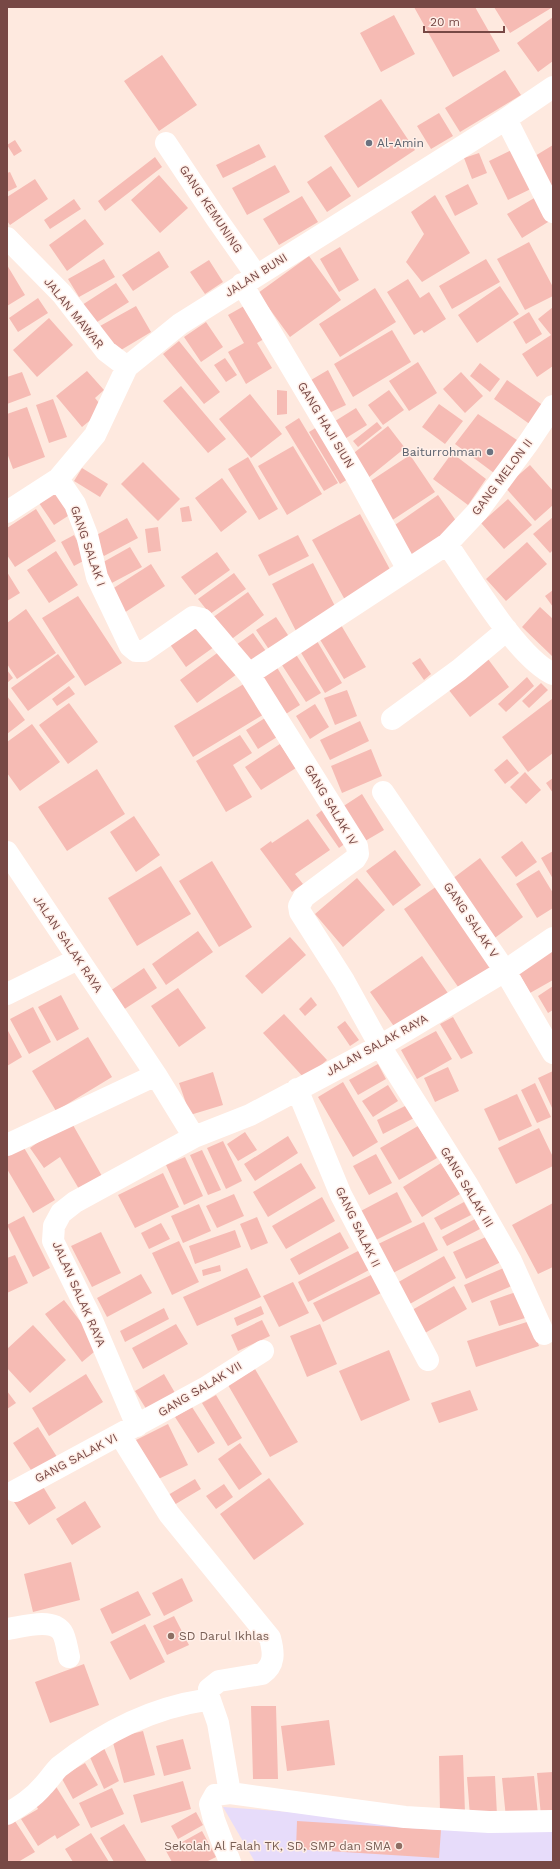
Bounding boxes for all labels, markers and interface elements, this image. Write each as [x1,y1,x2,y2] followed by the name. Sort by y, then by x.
[424,8,504,34] scale bar
[430,15,460,29] text: 20 m
[377,136,424,150] place label: Al-Amin
[364,138,374,148] marker: Al-Amin
[177,163,245,255] street label: GANG KEMUNING
[222,250,290,300] street label: JALAN BUNI
[41,275,107,351] street label: JALAN MAWAR
[295,379,357,471] street label: GANG HAJI SIUN
[469,436,535,518] street label: GANG MELON II
[402,445,482,459] place label: Baiturrohman
[485,447,495,457] marker: Baiturrohman
[68,504,108,588] street label: GANG SALAK I
[301,762,361,848] street label: GANG SALAK IV
[441,880,502,961] street label: GANG SALAK V
[30,893,106,995] street label: JALAN SALAK RAYA
[324,1011,430,1079] street label: JALAN SALAK RAYA
[437,1144,497,1230] street label: GANG SALAK III
[332,1185,384,1269] street label: GANG SALAK II
[49,1239,109,1349] street label: JALAN SALAK RAYA
[156,1359,244,1419] street label: GANG SALAK VII
[32,1430,120,1486] street label: GANG SALAK VI
[179,1629,269,1643] place label: SD Darul Ikhlas
[166,1631,176,1641] marker: SD Darul Ikhlas
[164,1839,391,1853] place label: Sekolah Al Falah TK, SD, SMP dan SMA
[394,1841,404,1851] marker: Sekolah Al Falah TK, SD, SMP dan SMA

